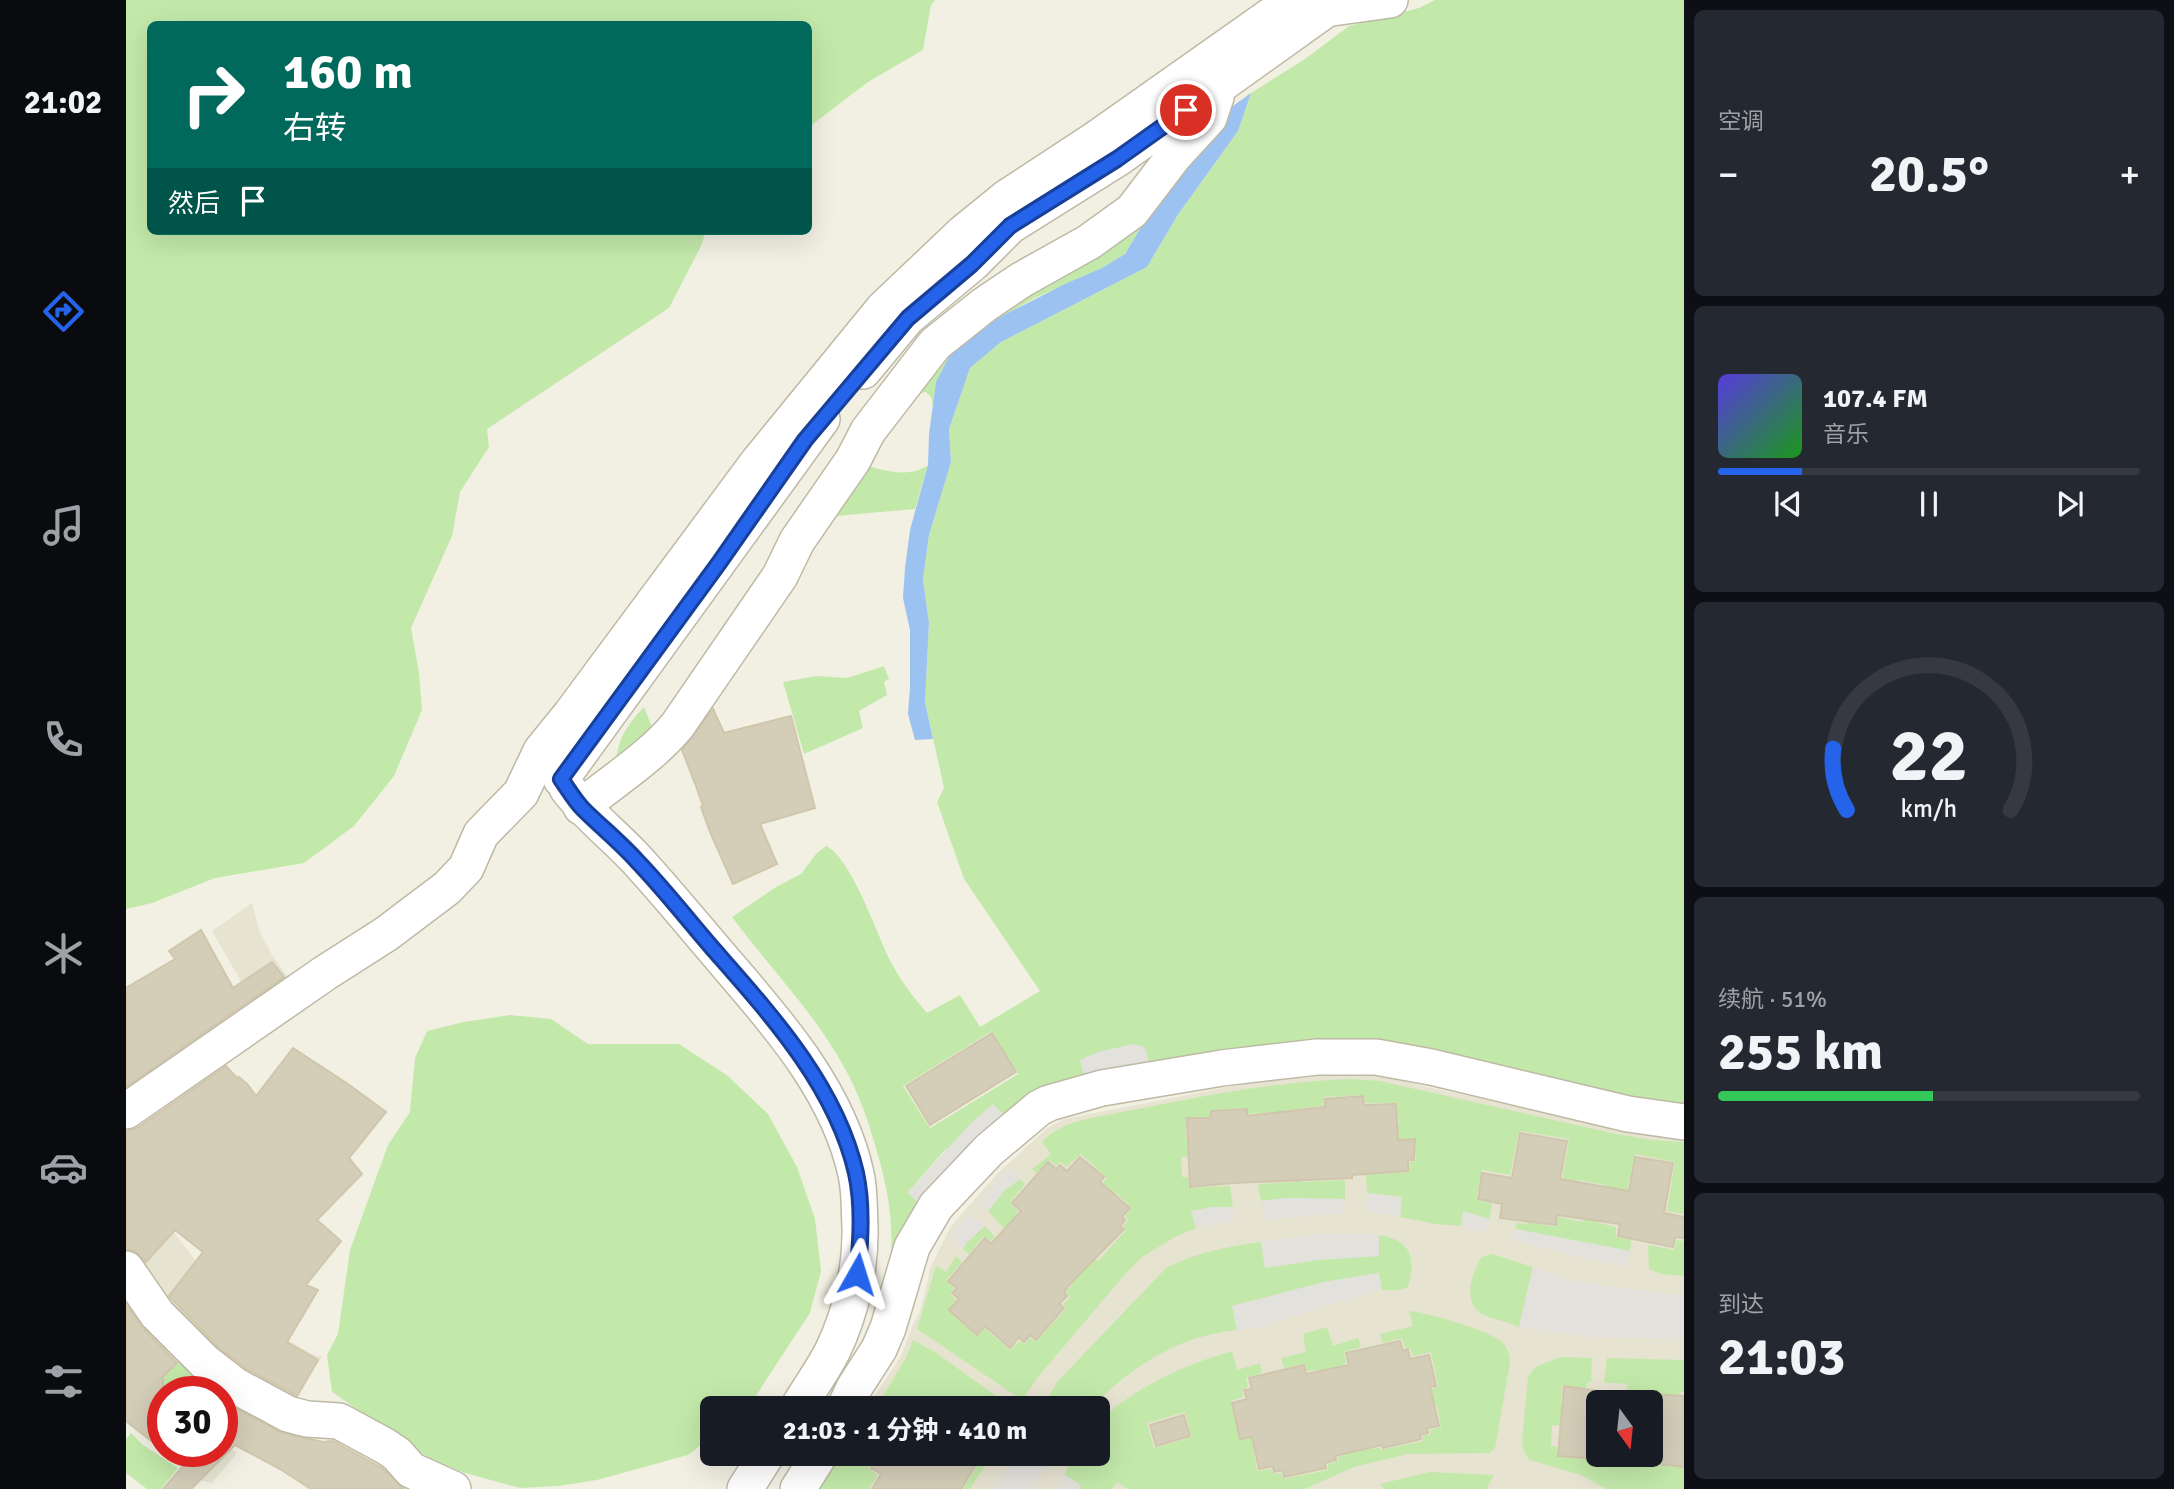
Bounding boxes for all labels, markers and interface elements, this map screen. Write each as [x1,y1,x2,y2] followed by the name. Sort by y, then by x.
[283,42,413,102] text: 160 m
[168,49,259,140] icon: right
[1156,80,1216,140] pin
[24,83,102,122] text: 21:02
[1167,91,1205,129] icon: arrive
[1718,107,1764,136] text: 空调
[283,109,347,148] text: 右转
[1869,142,1989,206] text: 20.5°
[1718,151,1739,198] text: −
[2119,151,2140,198] text: +
[234,182,272,220] icon: arrive
[168,188,220,220] text: 然后
[39,287,88,336] icon: directions
[1823,383,1928,415] text: 107.4 FM
[1823,420,1869,449] text: 音乐
[1769,485,1807,523] icon: previous
[1910,485,1948,523] icon: pause
[2051,485,2089,523] icon: next
[39,501,88,550] icon: music
[1890,713,1968,802] text: 22
[39,715,88,764] icon: phone
[1901,793,1957,824] text: km/h
[39,929,88,978] icon: climate
[1718,985,1827,1014] text: 续航 · 51%
[1718,1020,1883,1084] text: 255 km
[39,1143,88,1192] icon: car
[820,1237,894,1311] position arrow
[1718,1290,1764,1319] text: 到达
[1718,1325,1846,1389] text: 21:03
[39,1357,88,1406] icon: filters
[147,1376,238,1467] speed limit sign: 30
[1586,1390,1662,1466] north arrow
[1586,1390,1663,1467] map controls
[783,1415,1027,1447] text: 21:03 · 1 分钟 · 410 m

